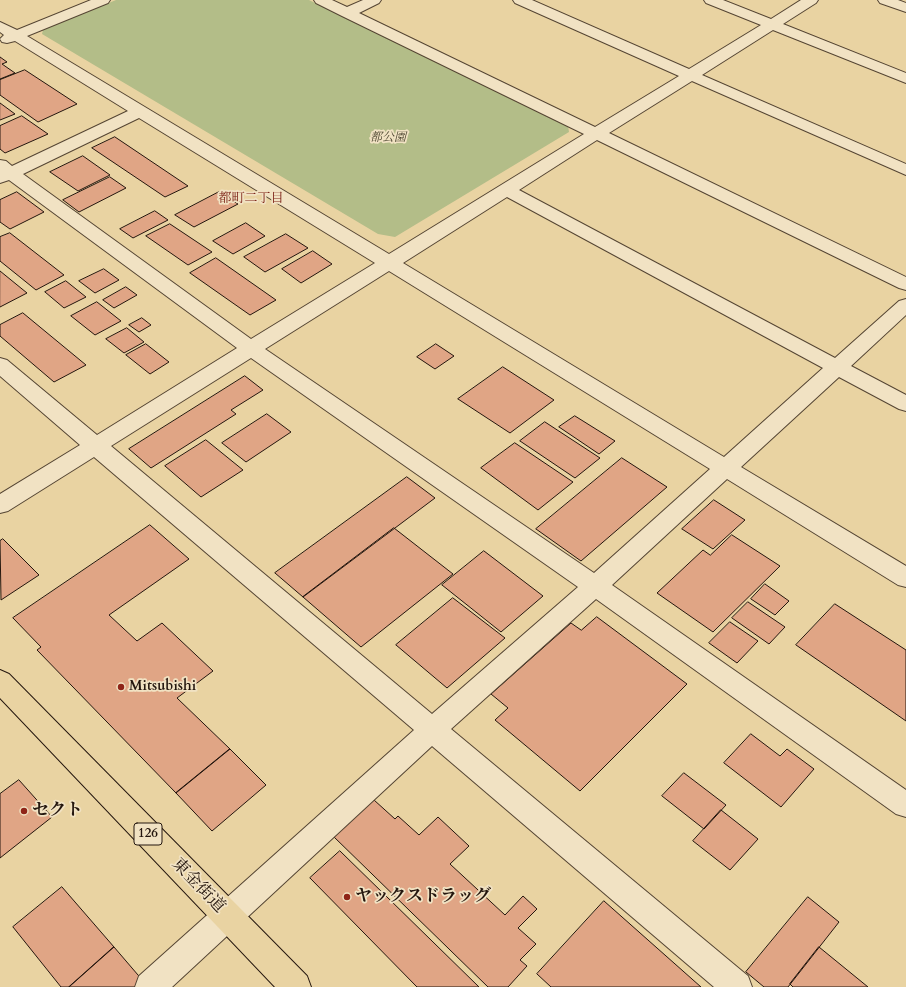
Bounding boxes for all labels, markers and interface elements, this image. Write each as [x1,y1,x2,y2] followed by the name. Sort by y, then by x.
[370,131,406,145] park label: 都公園
[219,191,283,207] district label: 都町二丁目
[129,679,196,695] place label: Mitsubishi
[116,682,126,692] marker: Mitsubishi
[32,801,83,821] place label: セクト
[19,806,29,816] marker: セクト
[134,823,162,845] road number: 126
[167,854,229,918] street label: 東金街道
[355,887,491,907] place label: ヤックスドラッグ
[342,892,352,902] marker: ヤックスドラッグ

